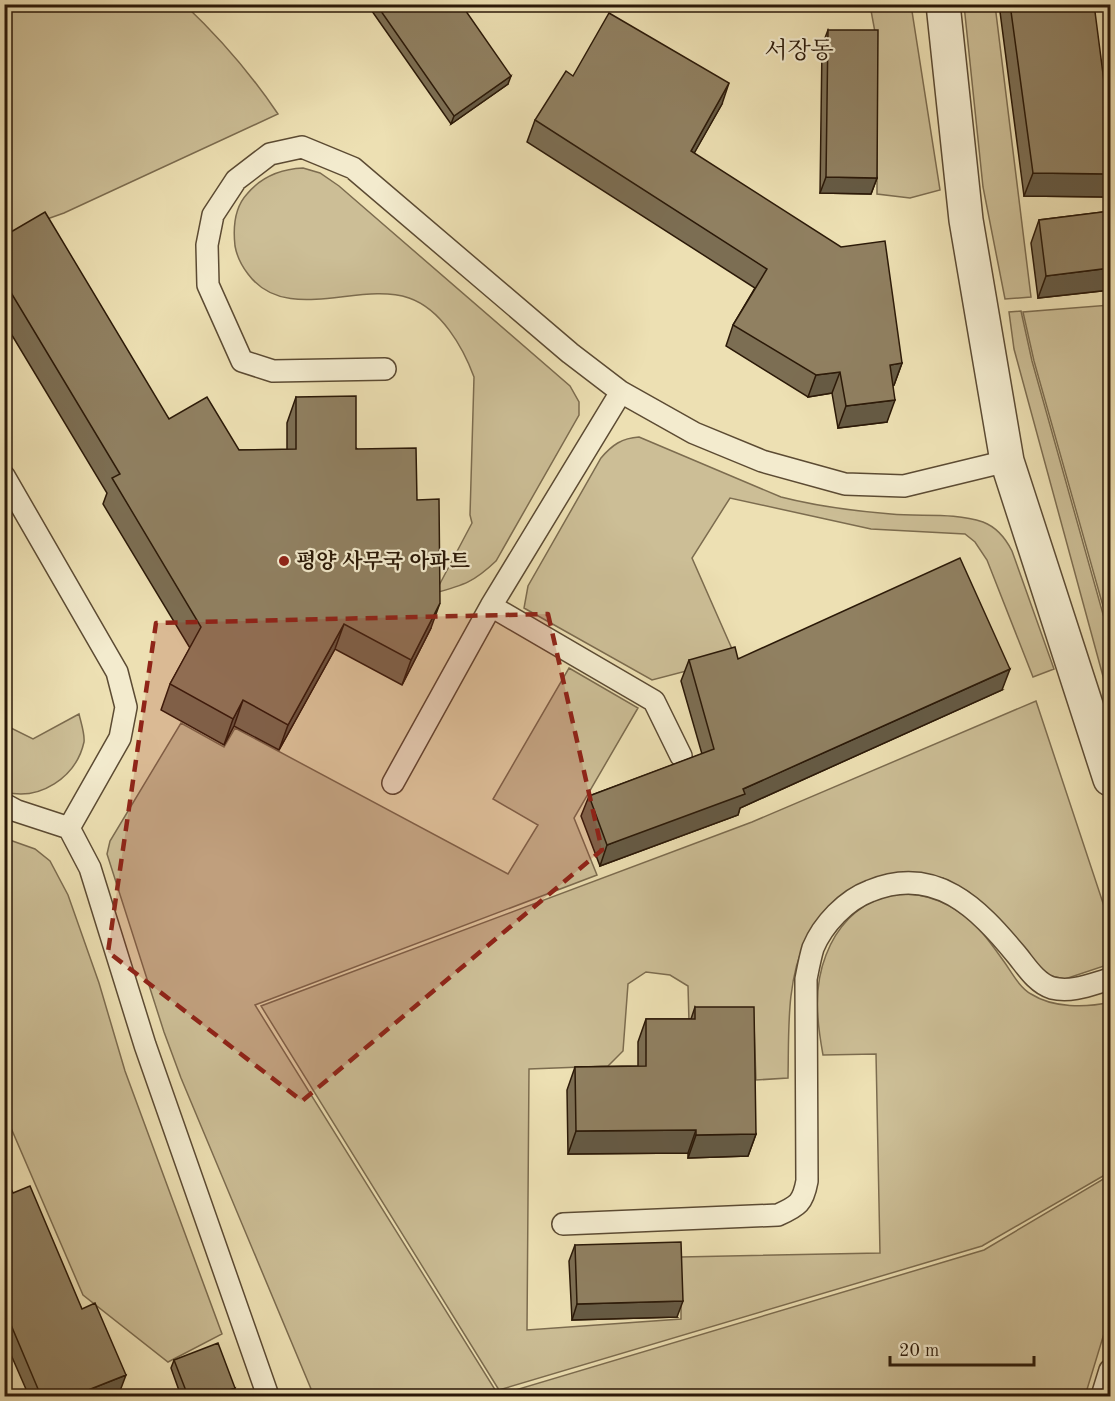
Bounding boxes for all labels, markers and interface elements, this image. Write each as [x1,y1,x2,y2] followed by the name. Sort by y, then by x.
[764,38,834,64] district label: 서장동
[296,549,470,573] place label: 평양 사무국 아파트
[277,554,291,568] marker: 평양 사무국 아파트
[890,1329,1034,1367] scale bar
[899,1342,939,1360] text: 20 m

